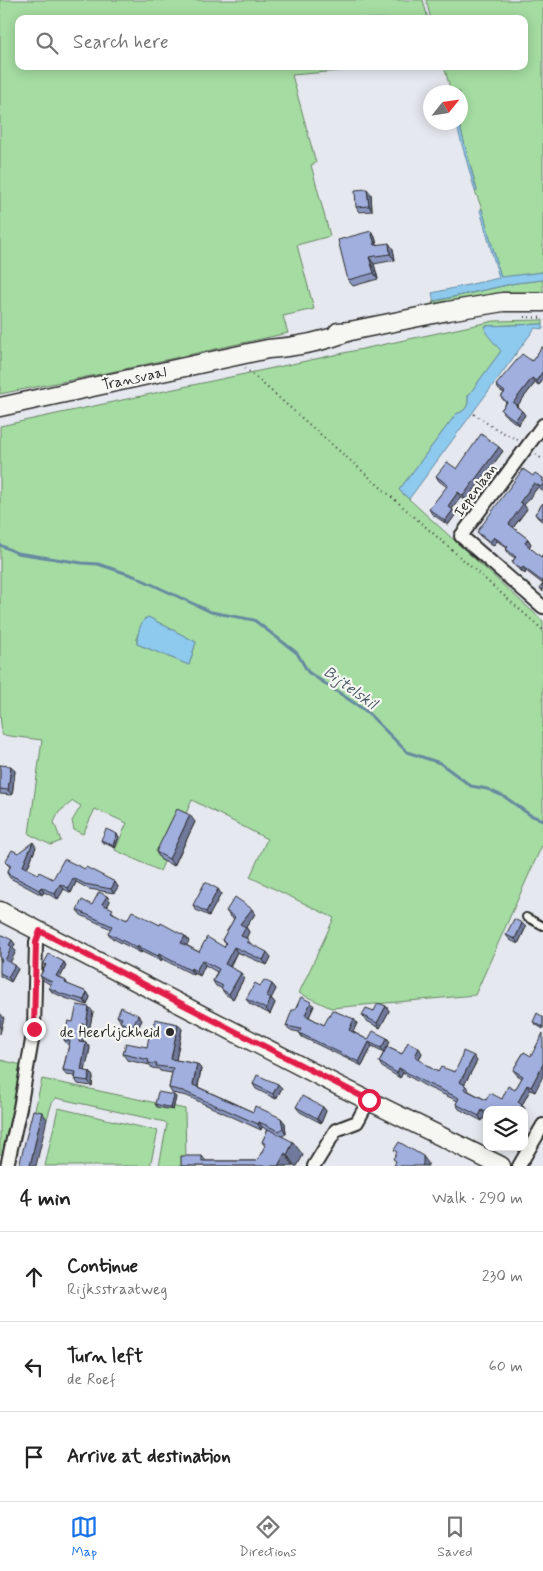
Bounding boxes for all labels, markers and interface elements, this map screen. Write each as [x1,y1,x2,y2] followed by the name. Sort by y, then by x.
[15,15,528,70] search box
[33,29,61,57] icon: search
[73,30,169,55] text: Search here
[423,85,468,130] north arrow
[100,362,168,396] street label: Transvaal
[450,460,502,521] street label: Iepenlaan
[319,662,382,715] water label: Bijtelskil
[23,1018,46,1041] route end
[60,1023,160,1043] place label: de Heerlijckheid
[164,1026,176,1038] marker: de Heerlijckheid
[358,1089,381,1112] route start
[483,1106,528,1151] map controls
[483,1106,528,1151] button: layers
[20,1185,71,1213] text: 4 min
[432,1188,523,1209] text: Walk · 290 m
[67,1254,138,1279] text: Continue
[20,1263,48,1291] icon: ahead
[482,1266,523,1287] text: 230 m
[67,1279,168,1300] text: Rijksstraatweg
[67,1344,143,1369] text: Turn left
[20,1353,48,1381] icon: left
[489,1356,523,1377] text: 60 m
[67,1369,116,1390] text: de Roef
[20,1443,48,1471] icon: arrive
[67,1444,231,1469] text: Arrive at destination
[70,1513,98,1561] tab: Map
[239,1513,297,1561] tab: Directions
[437,1513,473,1561] tab: Saved

